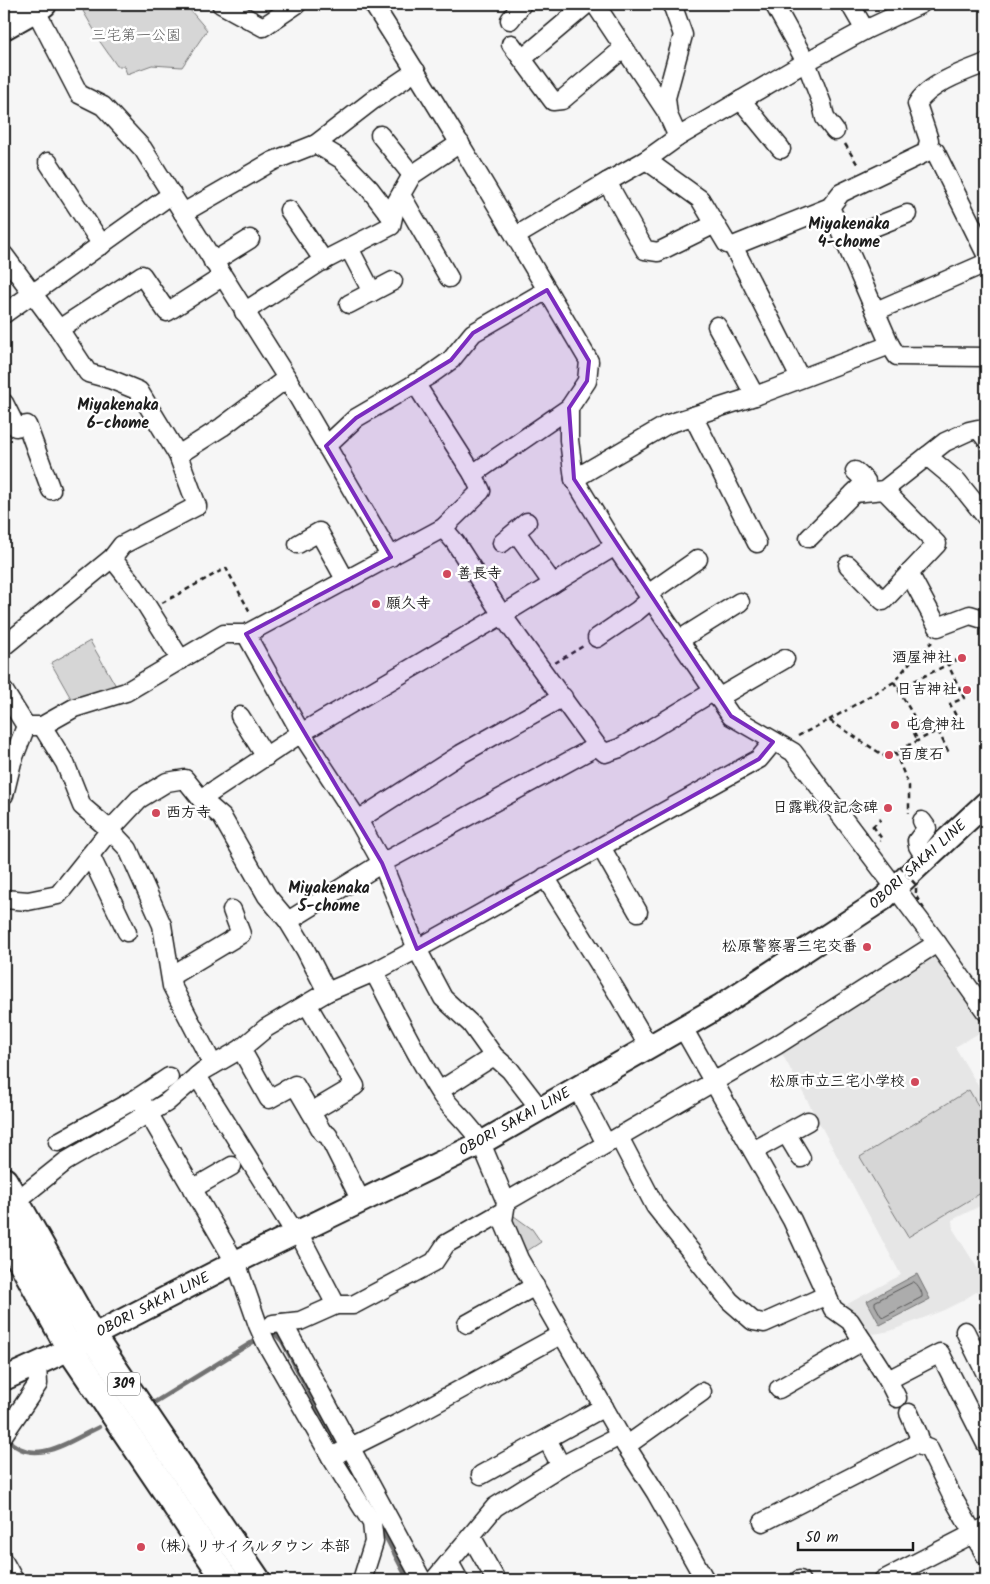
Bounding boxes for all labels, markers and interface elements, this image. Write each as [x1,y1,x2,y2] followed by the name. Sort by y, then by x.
[91,24,181,48] park label: 三宅第一公園
[808,212,890,255] district label: Miyakenaka 4-chome
[77,393,159,436] district label: Miyakenaka 6-chome
[457,562,502,586] place label: 善長寺
[441,568,453,580] marker: 善長寺
[386,592,431,616] place label: 願久寺
[370,598,382,610] marker: 願久寺
[892,646,952,670] place label: 酒屋神社
[956,652,968,664] marker: 酒屋神社
[897,678,957,702] place label: 日吉神社
[961,684,973,696] marker: 日吉神社
[905,713,965,737] place label: 屯倉神社
[889,719,901,731] marker: 屯倉神社
[899,743,944,767] place label: 百度石
[883,749,895,761] marker: 百度石
[773,796,878,820] place label: 日露戦役記念碑
[166,801,211,825] place label: 西方寺
[882,802,894,814] marker: 日露戦役記念碑
[150,807,162,819] marker: 西方寺
[864,813,973,916] street label: OBORI SAKAI LINE
[288,876,370,919] district label: Miyakenaka 5-chome
[722,935,857,959] place label: 松原警察署三宅交番
[861,941,873,953] marker: 松原警察署三宅交番
[770,1070,905,1094] place label: 松原市立三宅小学校
[909,1076,921,1088] marker: 松原市立三宅小学校
[455,1081,576,1163] street label: OBORI SAKAI LINE
[92,1265,215,1344] street label: OBORI SAKAI LINE
[108,1372,140,1396] road number: 309
[798,1519,912,1551] scale bar
[805,1526,839,1550] text: 50 m
[151,1535,350,1559] place label: （株）リサイクルタウン 本部
[135,1541,147,1553] marker: （株）リサイクルタウン 本部

